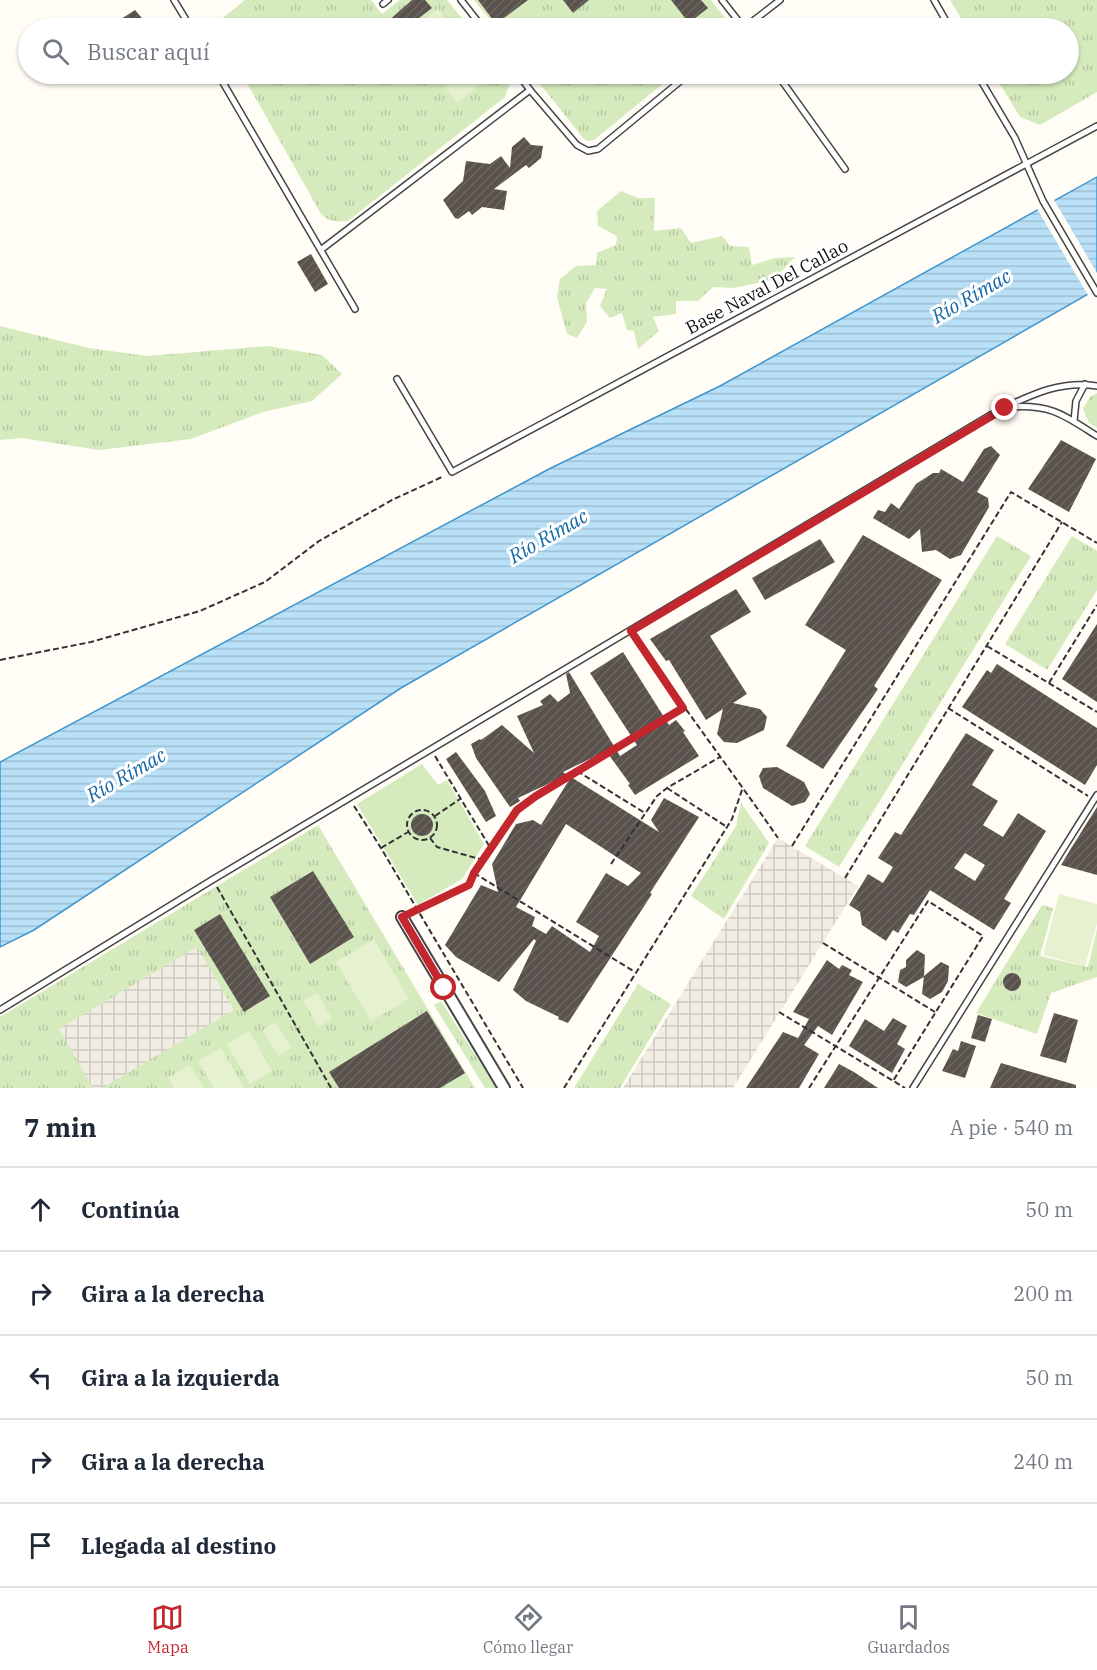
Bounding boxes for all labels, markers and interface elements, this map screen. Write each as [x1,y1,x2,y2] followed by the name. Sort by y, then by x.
[18,18,1079,84] search box
[39,35,72,68] icon: search
[87,37,210,66] text: Buscar aquí
[682,234,852,339] street label: Base Naval Del Callao
[925,262,1016,330] water label: Río Rímac
[991,394,1017,420] route end
[502,502,593,570] water label: Río Rímac
[80,741,171,809] water label: Río Rímac
[430,974,456,1000] route start
[24,1110,97,1144] text: 7 min
[950,1114,1073,1141] text: A pie · 540 m
[24,1193,57,1226] icon: ahead
[81,1195,180,1224] text: Continúa
[1025,1196,1073,1223] text: 50 m
[24,1277,57,1310] icon: right
[81,1279,265,1308] text: Gira a la derecha
[1013,1280,1073,1307] text: 200 m
[24,1361,57,1394] icon: left
[81,1363,280,1392] text: Gira a la izquierda
[1025,1364,1073,1391] text: 50 m
[24,1445,57,1478] icon: right
[81,1447,265,1476] text: Gira a la derecha
[1013,1448,1073,1475] text: 240 m
[24,1529,57,1562] icon: arrive
[81,1531,276,1560] text: Llegada al destino
[147,1601,189,1657] tab: Mapa
[483,1601,573,1657] tab: Cómo llegar
[867,1601,950,1657] tab: Guardados

